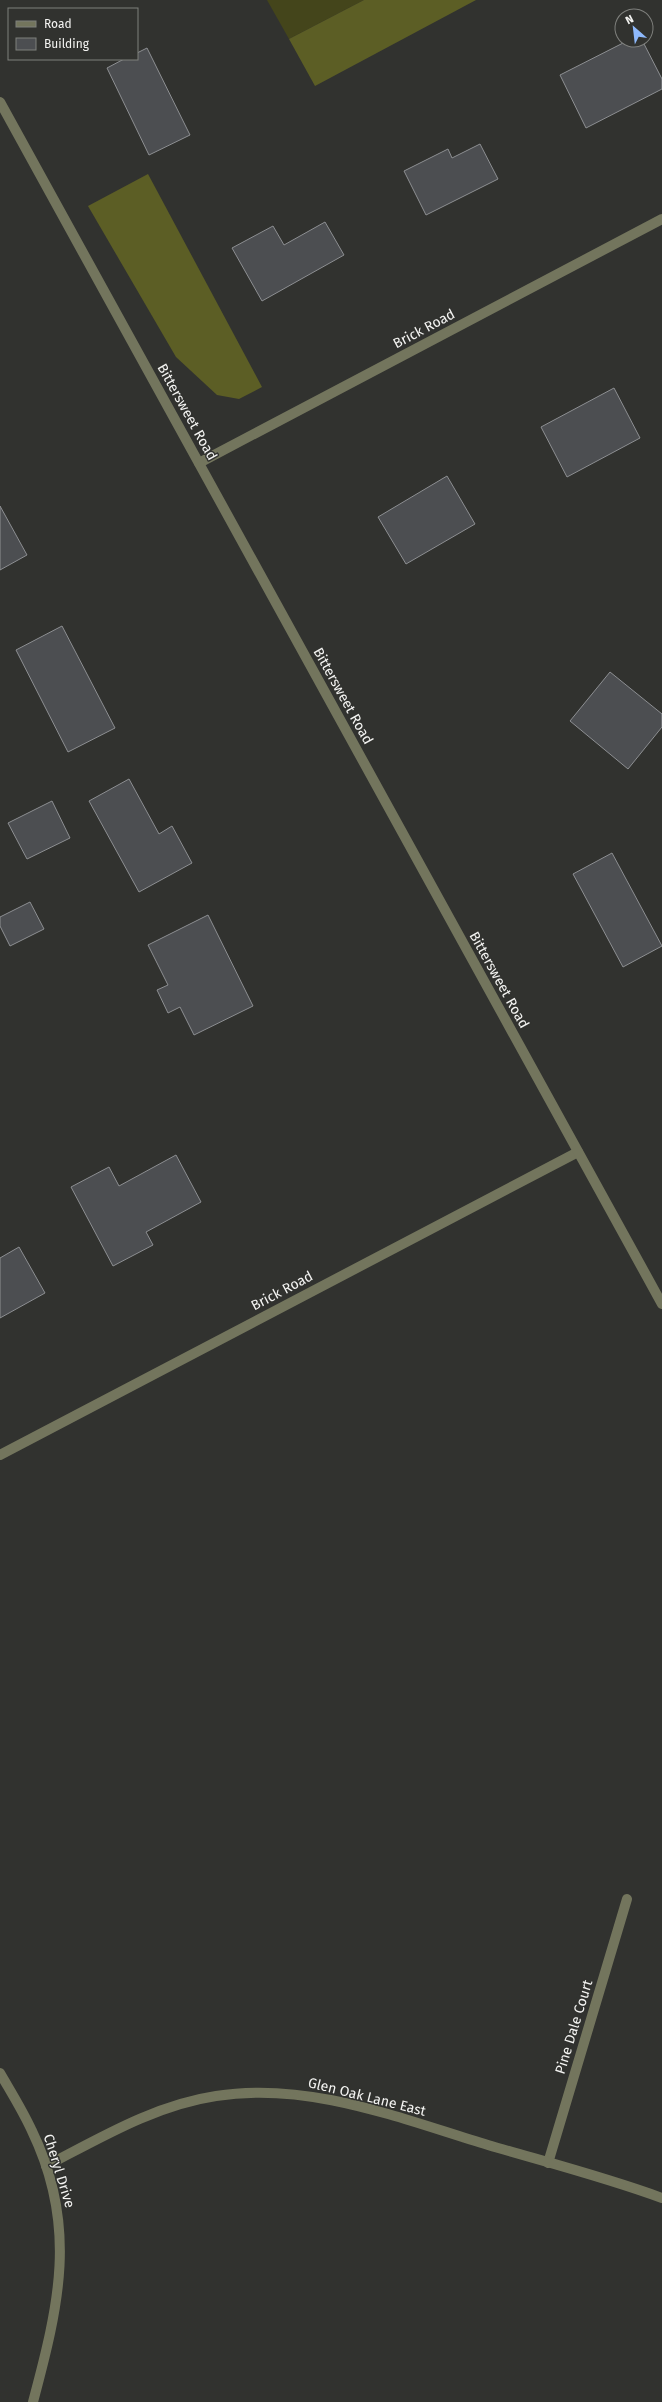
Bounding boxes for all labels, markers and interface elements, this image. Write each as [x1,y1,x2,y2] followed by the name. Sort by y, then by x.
[8,8,138,60] legend
[614,8,654,48] north arrow
[623,12,636,27] text: N
[44,17,72,31] text: Road
[44,37,90,51] text: Building
[390,306,458,352] street label: Brick Road
[153,361,221,463] street label: Bittersweet Road
[309,645,377,747] street label: Bittersweet Road
[465,929,533,1031] street label: Bittersweet Road
[248,1268,316,1314] street label: Brick Road
[552,1977,597,2076] street label: Pine Dale Court
[306,2074,429,2120] street label: Glen Oak Lane East
[40,2132,78,2210] street label: Cheryl Drive

